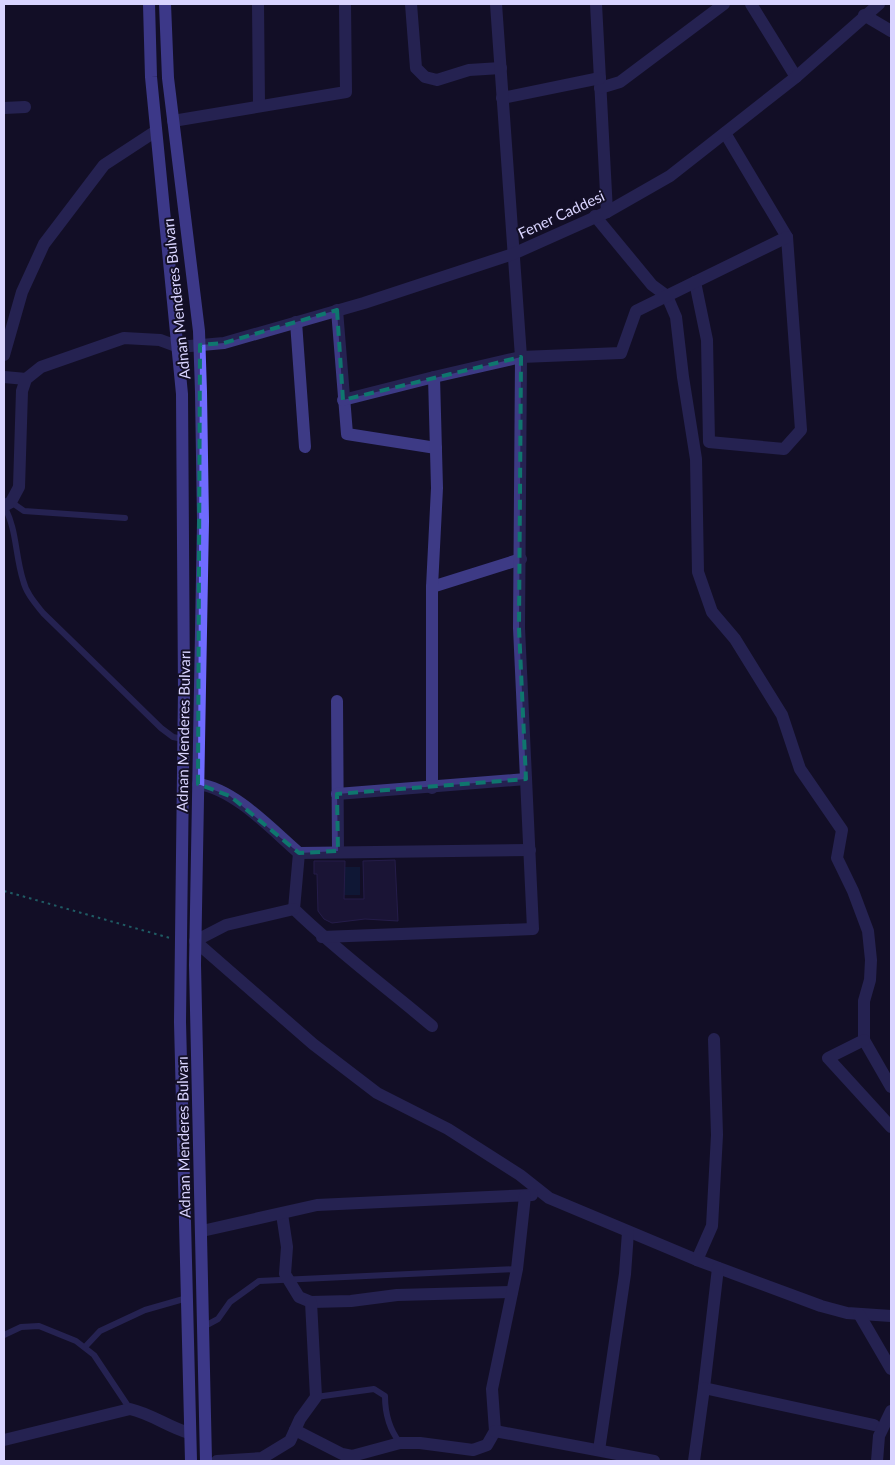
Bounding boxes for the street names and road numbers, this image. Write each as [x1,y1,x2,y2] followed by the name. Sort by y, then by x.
[515,186,607,242] street label: Fener Caddesi
[159,218,193,380] street label: Adnan Menderes Bulvarı
[173,650,193,812] street label: Adnan Menderes Bulvarı
[173,1056,193,1218] street label: Adnan Menderes Bulvarı

